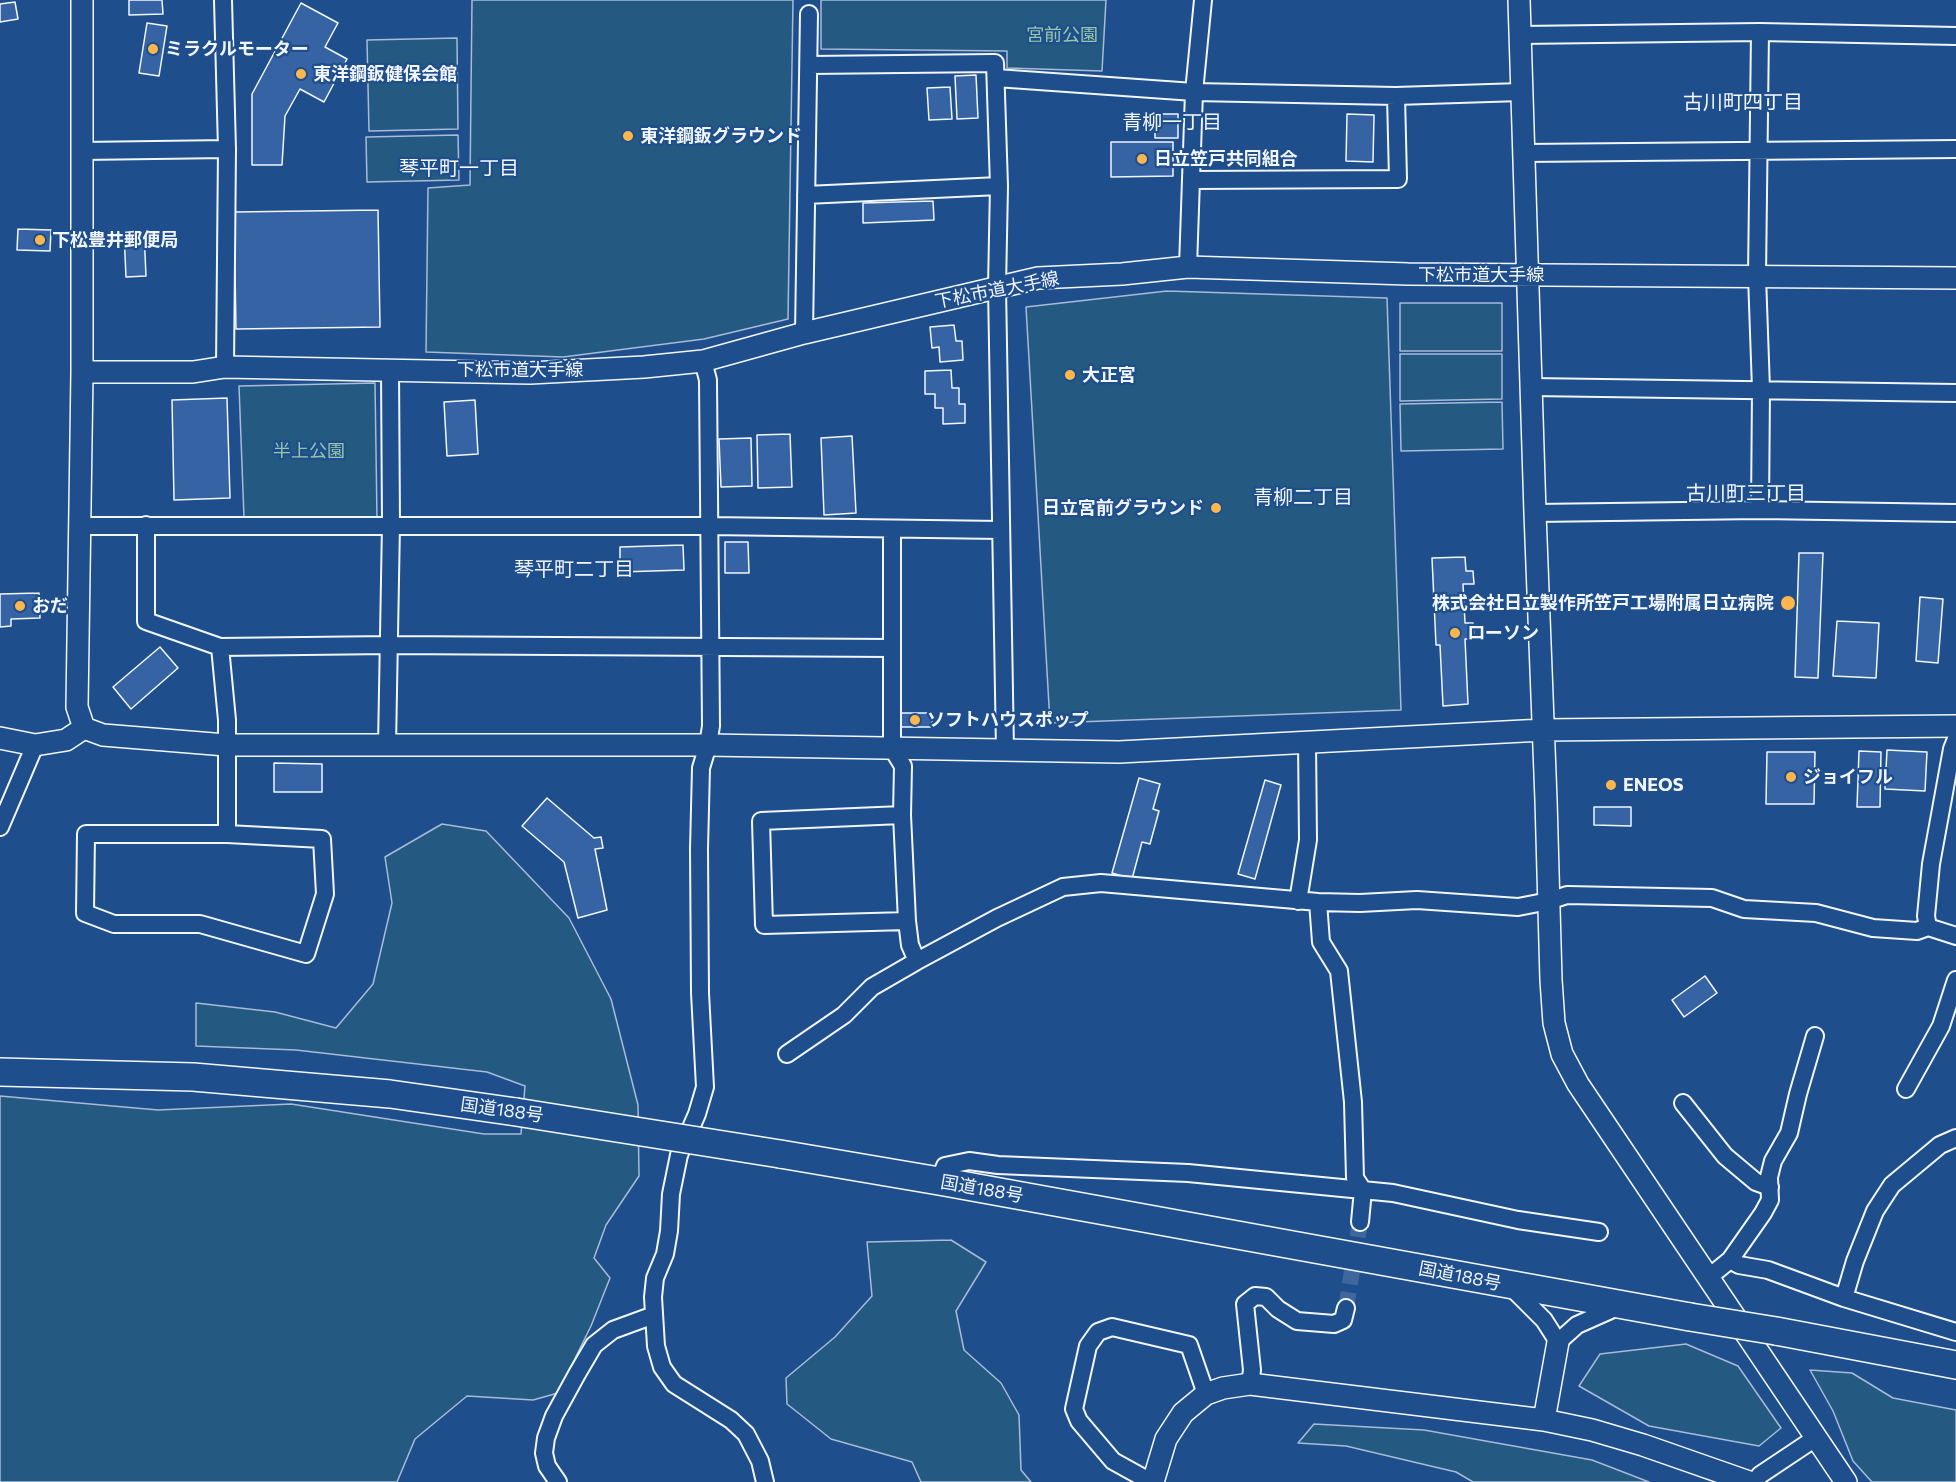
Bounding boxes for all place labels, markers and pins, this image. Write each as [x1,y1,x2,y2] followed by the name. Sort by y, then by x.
[165,38,309,60] place label: ミラクルモーター
[146,42,160,56] marker: ミラクルモーター
[313,63,457,85] place label: 東洋鋼鈑健保会館
[294,67,308,81] marker: 東洋鋼鈑健保会館
[640,125,802,147] place label: 東洋鋼鈑グラウンド
[621,129,635,143] marker: 東洋鋼鈑グラウンド
[1154,148,1298,170] place label: 日立笠戸共同組合
[1135,152,1149,166] marker: 日立笠戸共同組合
[52,229,178,251] place label: 下松豊井郵便局
[33,233,47,247] marker: 下松豊井郵便局
[1082,364,1136,386] place label: 大正宮
[1063,368,1077,382] marker: 大正宮
[1042,497,1204,519] place label: 日立宮前グラウンド
[1209,501,1223,515] marker: 日立宮前グラウンド
[1432,592,1774,614] place label: 株式会社日立製作所笠戸工場附属日立病院
[1779,594,1797,612] marker: 株式会社日立製作所笠戸工場附属日立病院
[32,595,68,617] place label: おだ
[13,599,27,613] marker: おだ
[1467,622,1539,644] place label: ローソン
[1448,626,1462,640] marker: ローソン
[927,709,1089,731] place label: ソフトハウスポップ
[908,713,922,727] marker: ソフトハウスポップ
[1803,766,1893,788] place label: ジョイフル
[1784,770,1798,784] marker: ジョイフル
[1623,774,1683,796] place label: ENEOS
[1604,778,1618,792] marker: ENEOS

